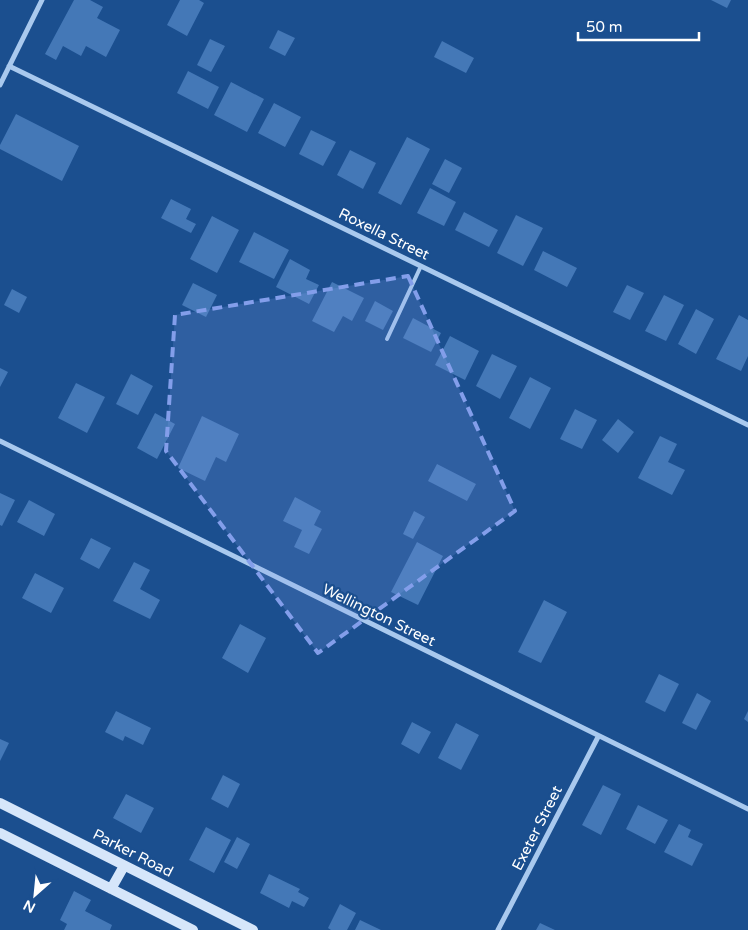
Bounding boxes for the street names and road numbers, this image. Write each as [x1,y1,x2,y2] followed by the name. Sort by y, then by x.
[336,204,433,264] street label: Roxella Street
[320,580,439,650] street label: Wellington Street
[508,782,566,873] street label: Exeter Street
[90,825,176,881] street label: Parker Road

